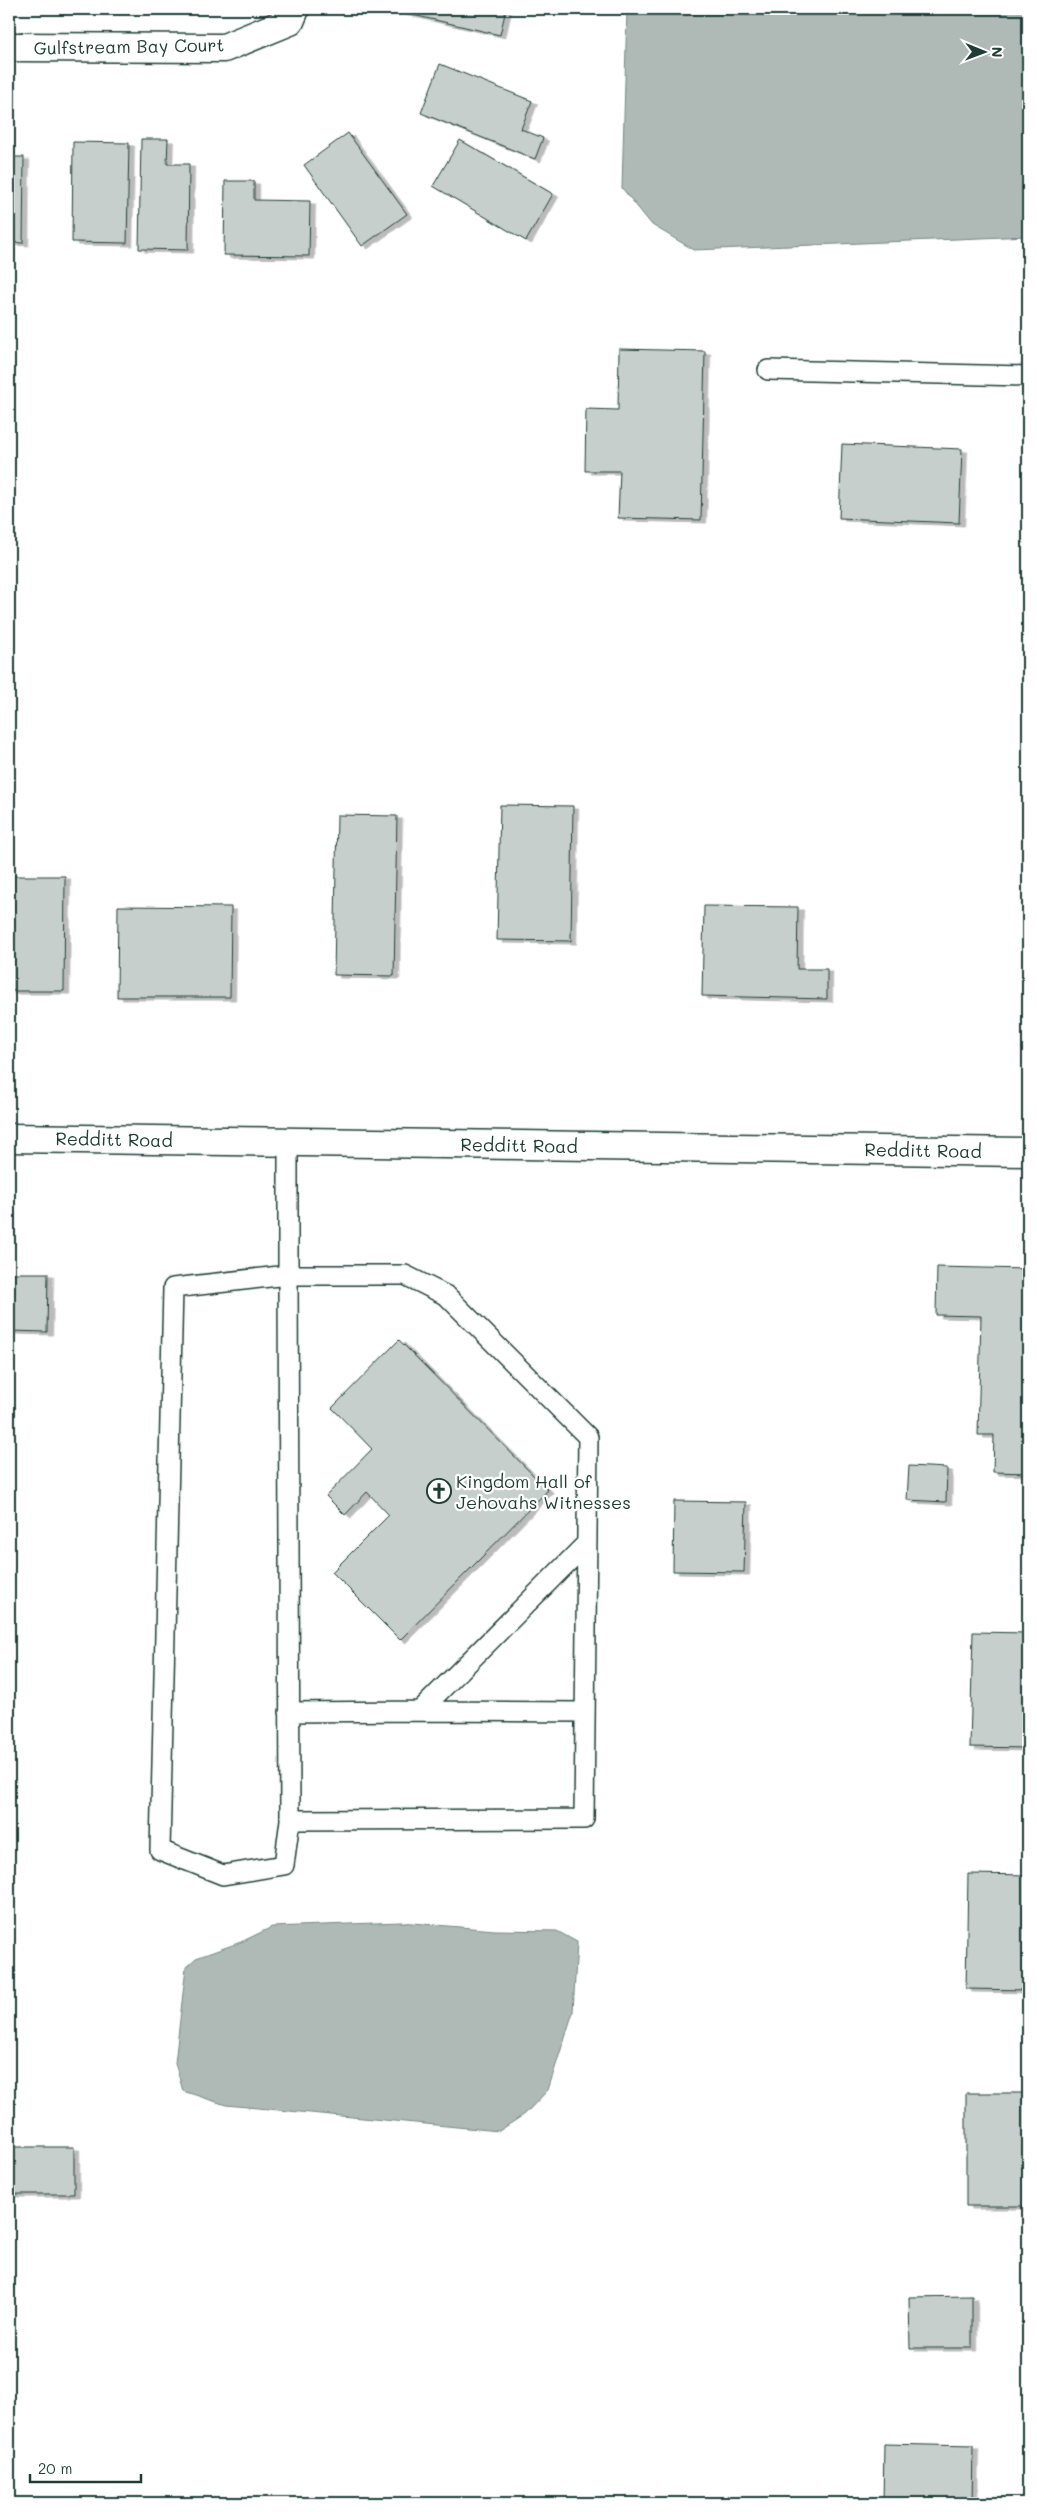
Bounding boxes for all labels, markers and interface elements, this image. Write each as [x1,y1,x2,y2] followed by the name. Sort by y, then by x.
[960,28,1010,78] north arrow
[33,32,225,60] street label: Gulfstream Bay Court
[988,47,1007,58] text: N
[55,1126,173,1152] street label: Redditt Road
[460,1132,578,1158] street label: Redditt Road
[864,1137,982,1163] street label: Redditt Road
[456,1469,631,1514] place label: Kingdom Hall of Jehovahs Witnesses
[426,1478,452,1504] church icon: Kingdom Hall of Jehovahs Witnesses
[30,2452,141,2484] scale bar
[38,2458,72,2478] text: 20 m

